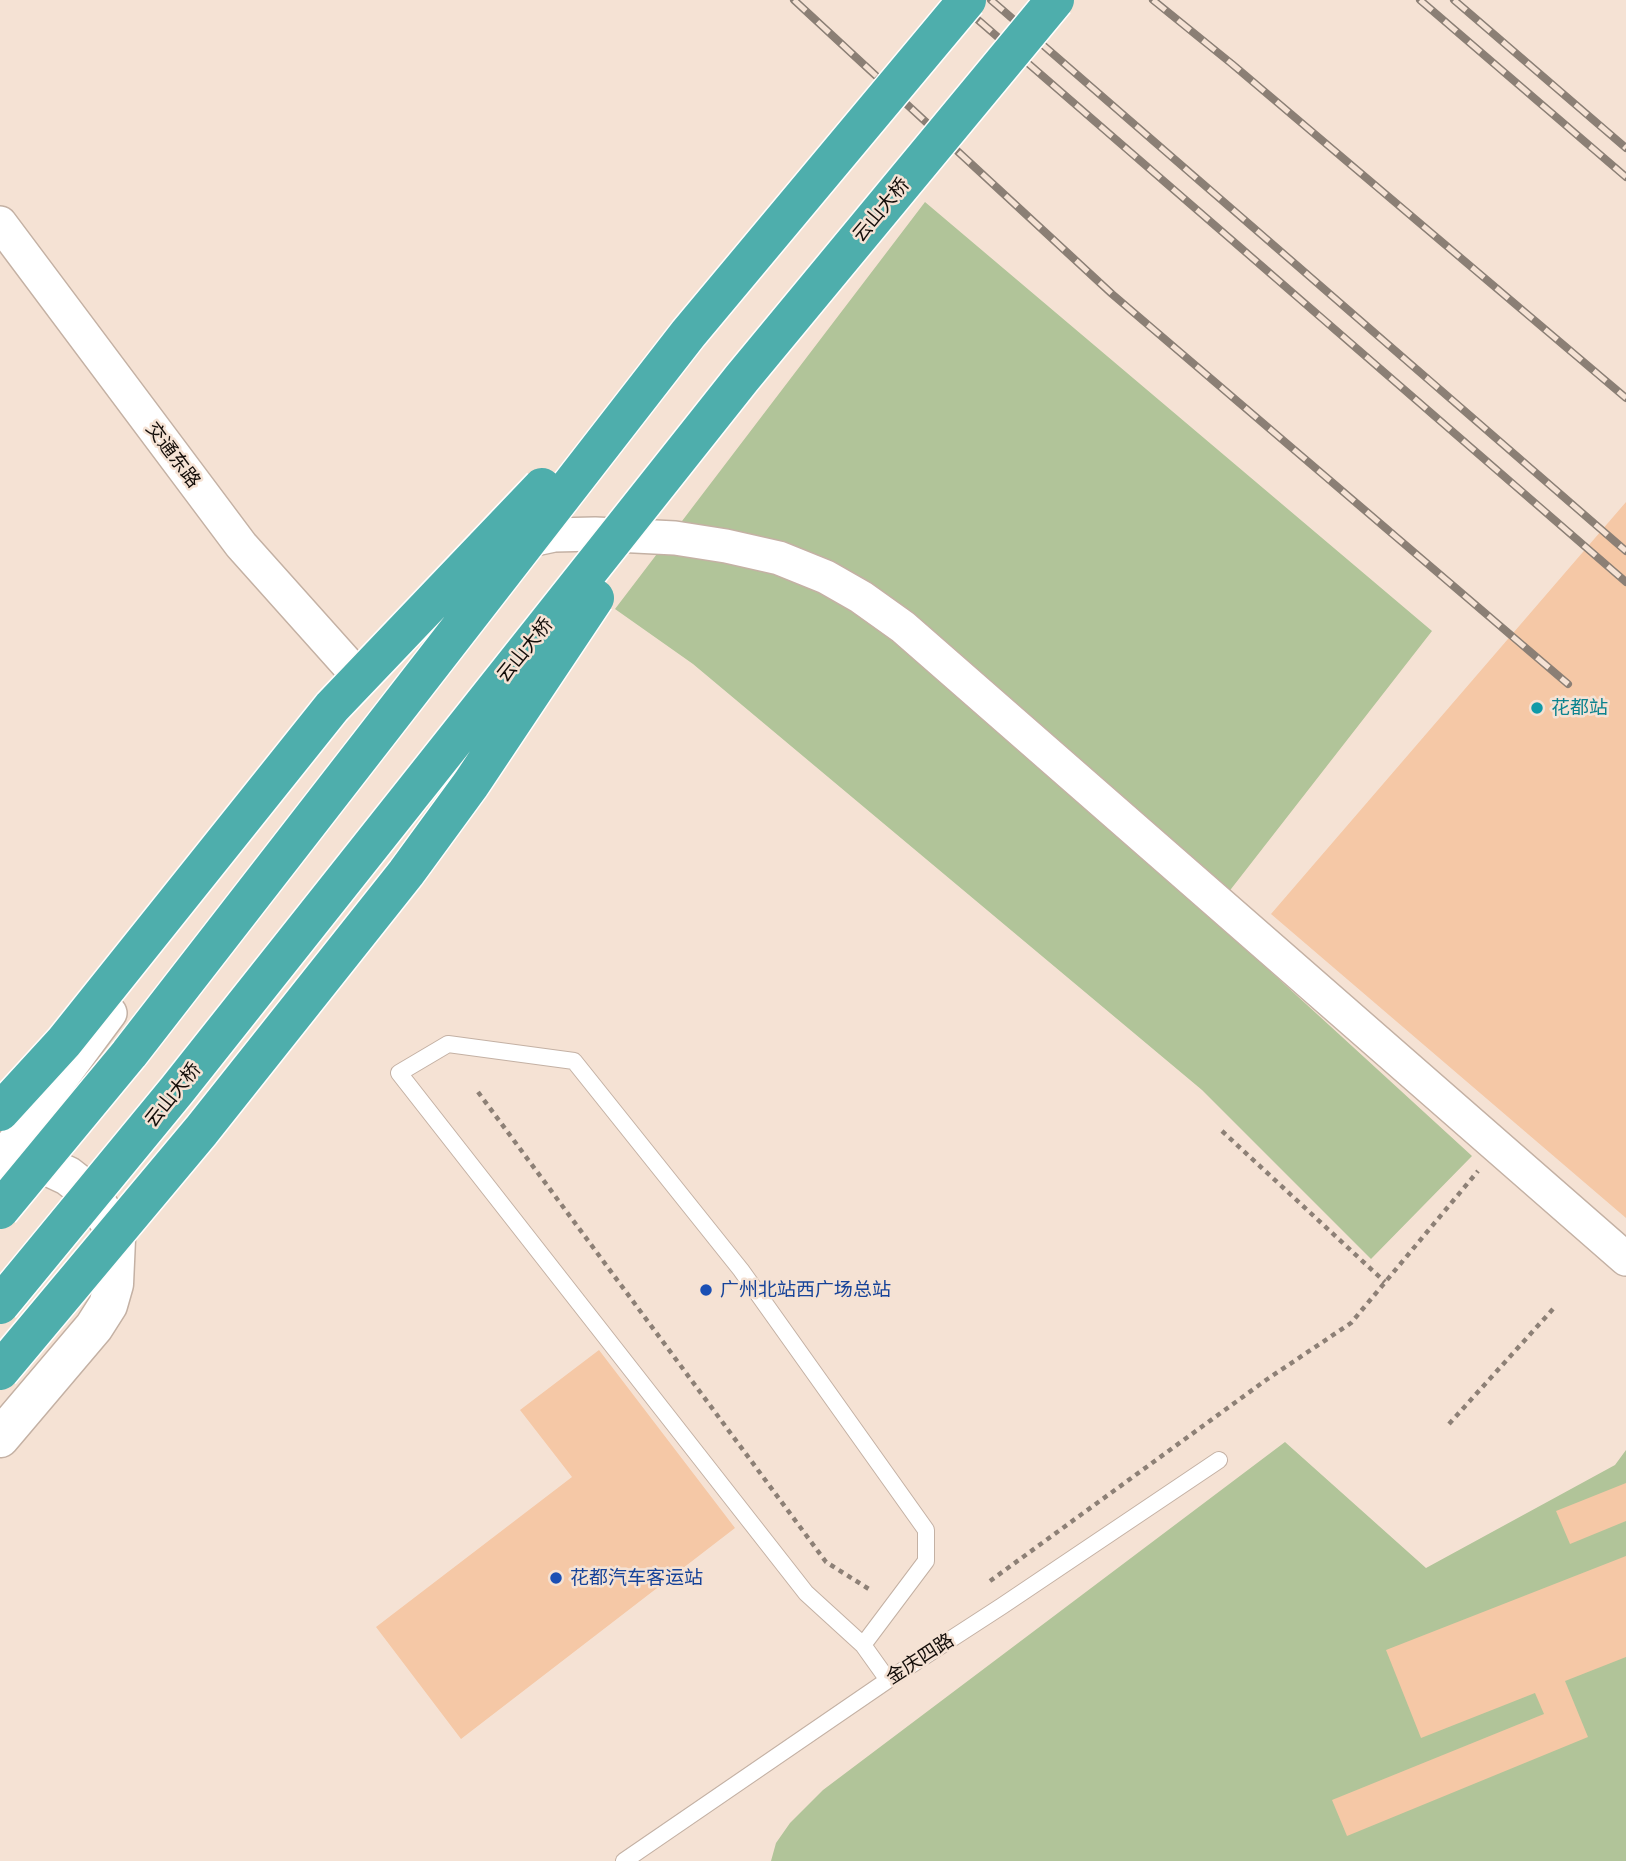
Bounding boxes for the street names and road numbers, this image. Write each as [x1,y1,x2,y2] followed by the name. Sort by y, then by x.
[848,174,914,246] street label: 云山大桥
[141,418,205,492] street label: 交通东路
[492,613,558,687] street label: 云山大桥
[140,1058,206,1132] street label: 云山大桥
[882,1629,958,1689] street label: 金庆四路

